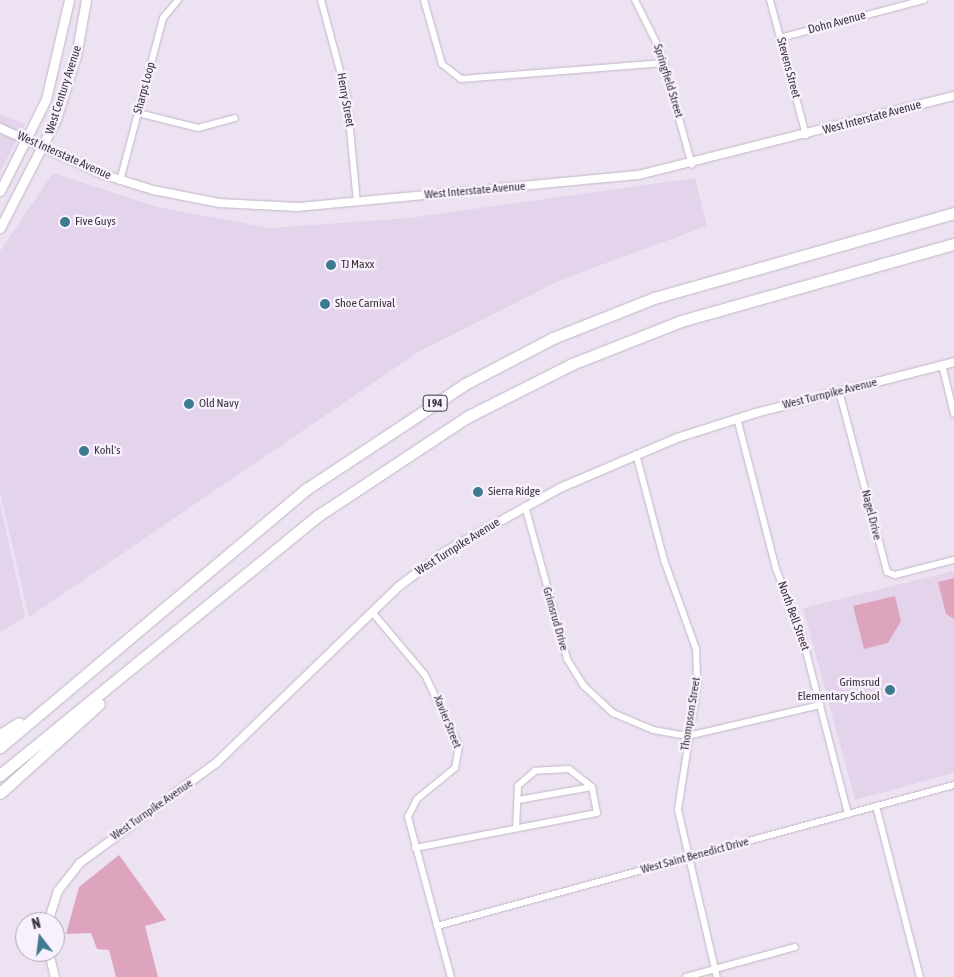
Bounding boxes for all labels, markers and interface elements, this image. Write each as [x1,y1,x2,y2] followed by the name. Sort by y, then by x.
[807,8,867,38] street label: Dohn Avenue
[773,36,803,100] street label: Stevens Street
[650,42,686,120] street label: Springfield Street
[43,44,85,136] street label: West Century Avenue
[131,60,159,116] street label: Sharps Loop
[333,72,357,128] street label: Henry Street
[821,98,923,138] street label: West Interstate Avenue
[15,129,113,183] street label: West Interstate Avenue
[424,179,526,203] street label: West Interstate Avenue
[75,215,116,229] place label: Five Guys
[59,216,71,228] marker: Five Guys
[341,258,374,272] place label: TJ Maxx
[325,259,337,271] marker: TJ Maxx
[335,297,395,311] place label: Shoe Carnival
[319,298,331,310] marker: Shoe Carnival
[781,375,879,413] street label: West Turnpike Avenue
[422,394,448,412] road number: I 94
[199,397,239,411] place label: Old Navy
[183,398,195,410] marker: Old Navy
[94,444,120,458] place label: Kohl's
[78,445,90,457] marker: Kohl's
[488,485,540,499] place label: Sierra Ridge
[472,486,484,498] marker: Sierra Ridge
[858,488,884,542] street label: Nagel Drive
[413,515,503,579] street label: West Turnpike Avenue
[774,579,812,653] street label: North Bell Street
[539,586,571,652] street label: Grimsrud Drive
[678,676,704,752] street label: Thompson Street
[798,676,880,704] place label: Grimsrud Elementary School
[884,684,896,696] marker: Grimsrud Elementary School
[430,694,464,750] street label: Xavier Street
[108,776,196,844] street label: West Turnpike Avenue
[640,835,750,877] street label: West Saint Benedict Drive
[15,912,65,962] north arrow
[30,915,42,932] text: N

